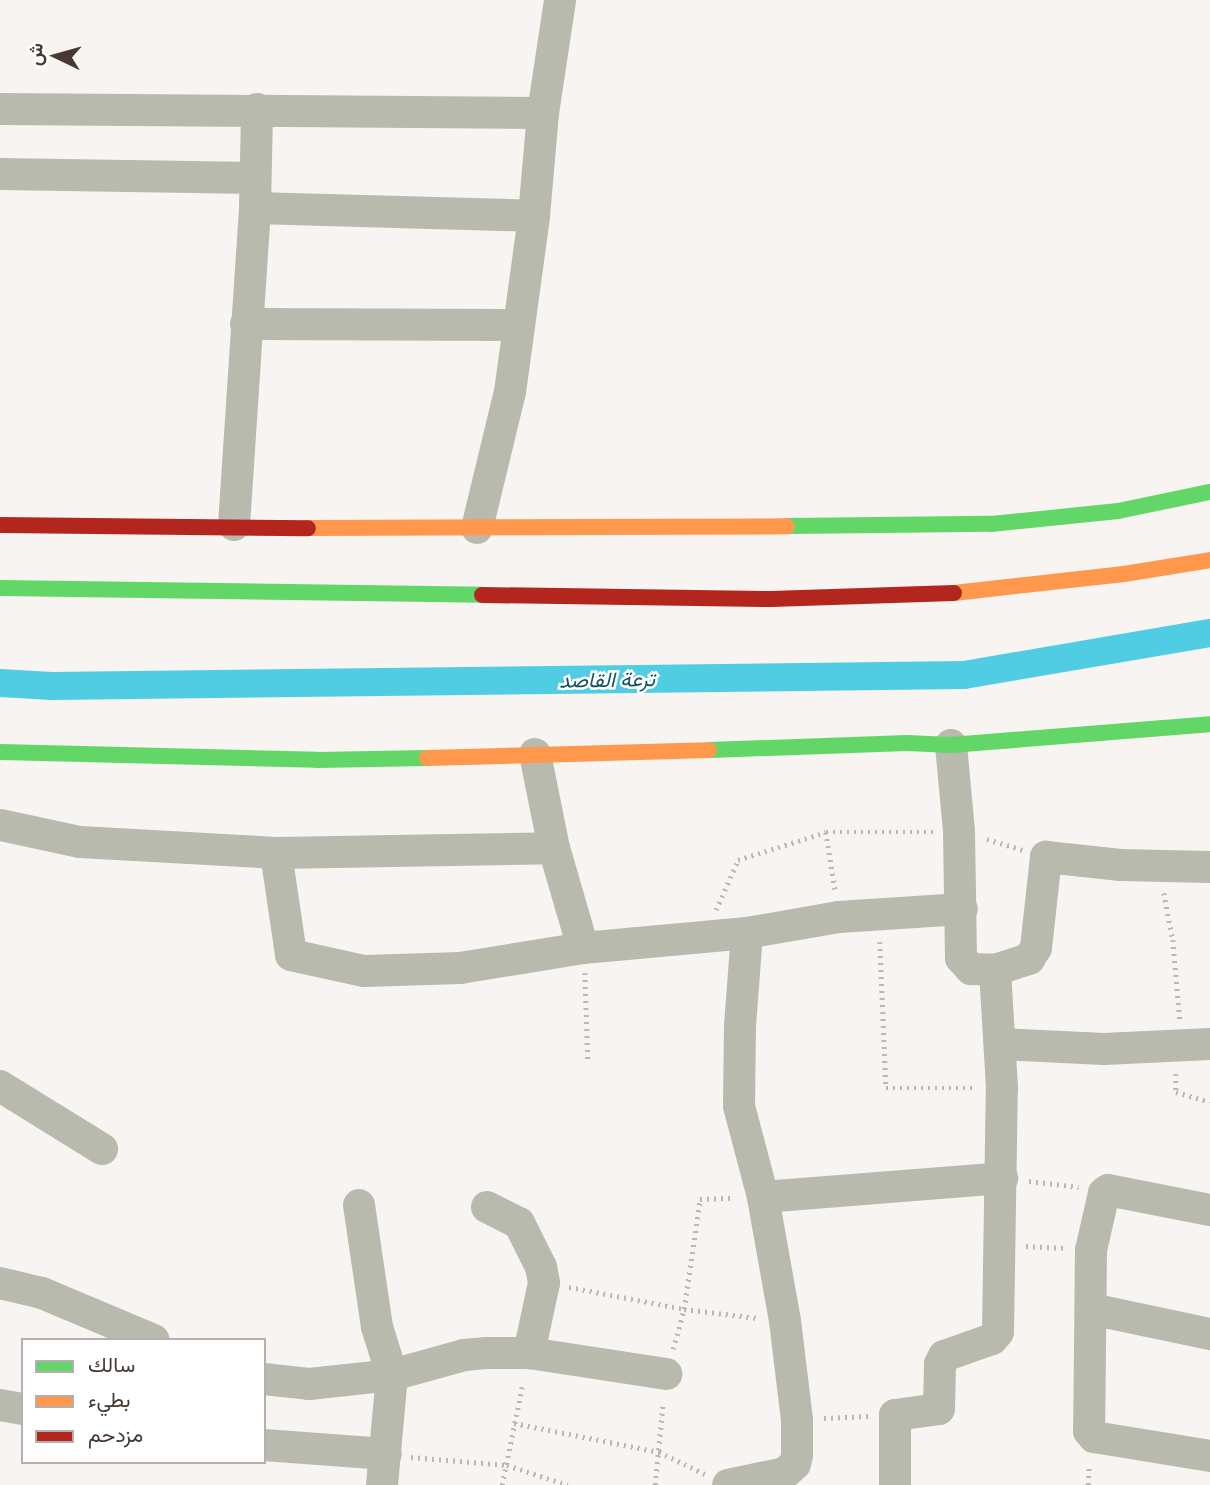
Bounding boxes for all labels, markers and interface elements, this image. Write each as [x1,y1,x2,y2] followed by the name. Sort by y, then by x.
[21,21,91,91] north arrow
[22,42,48,67] text: ش
[559,666,655,692] water label: ترعة القاصد
[21,1338,266,1464] legend
[88,1351,135,1377] text: سالك
[88,1386,131,1412] text: بطيء
[88,1421,143,1447] text: مزدحم

